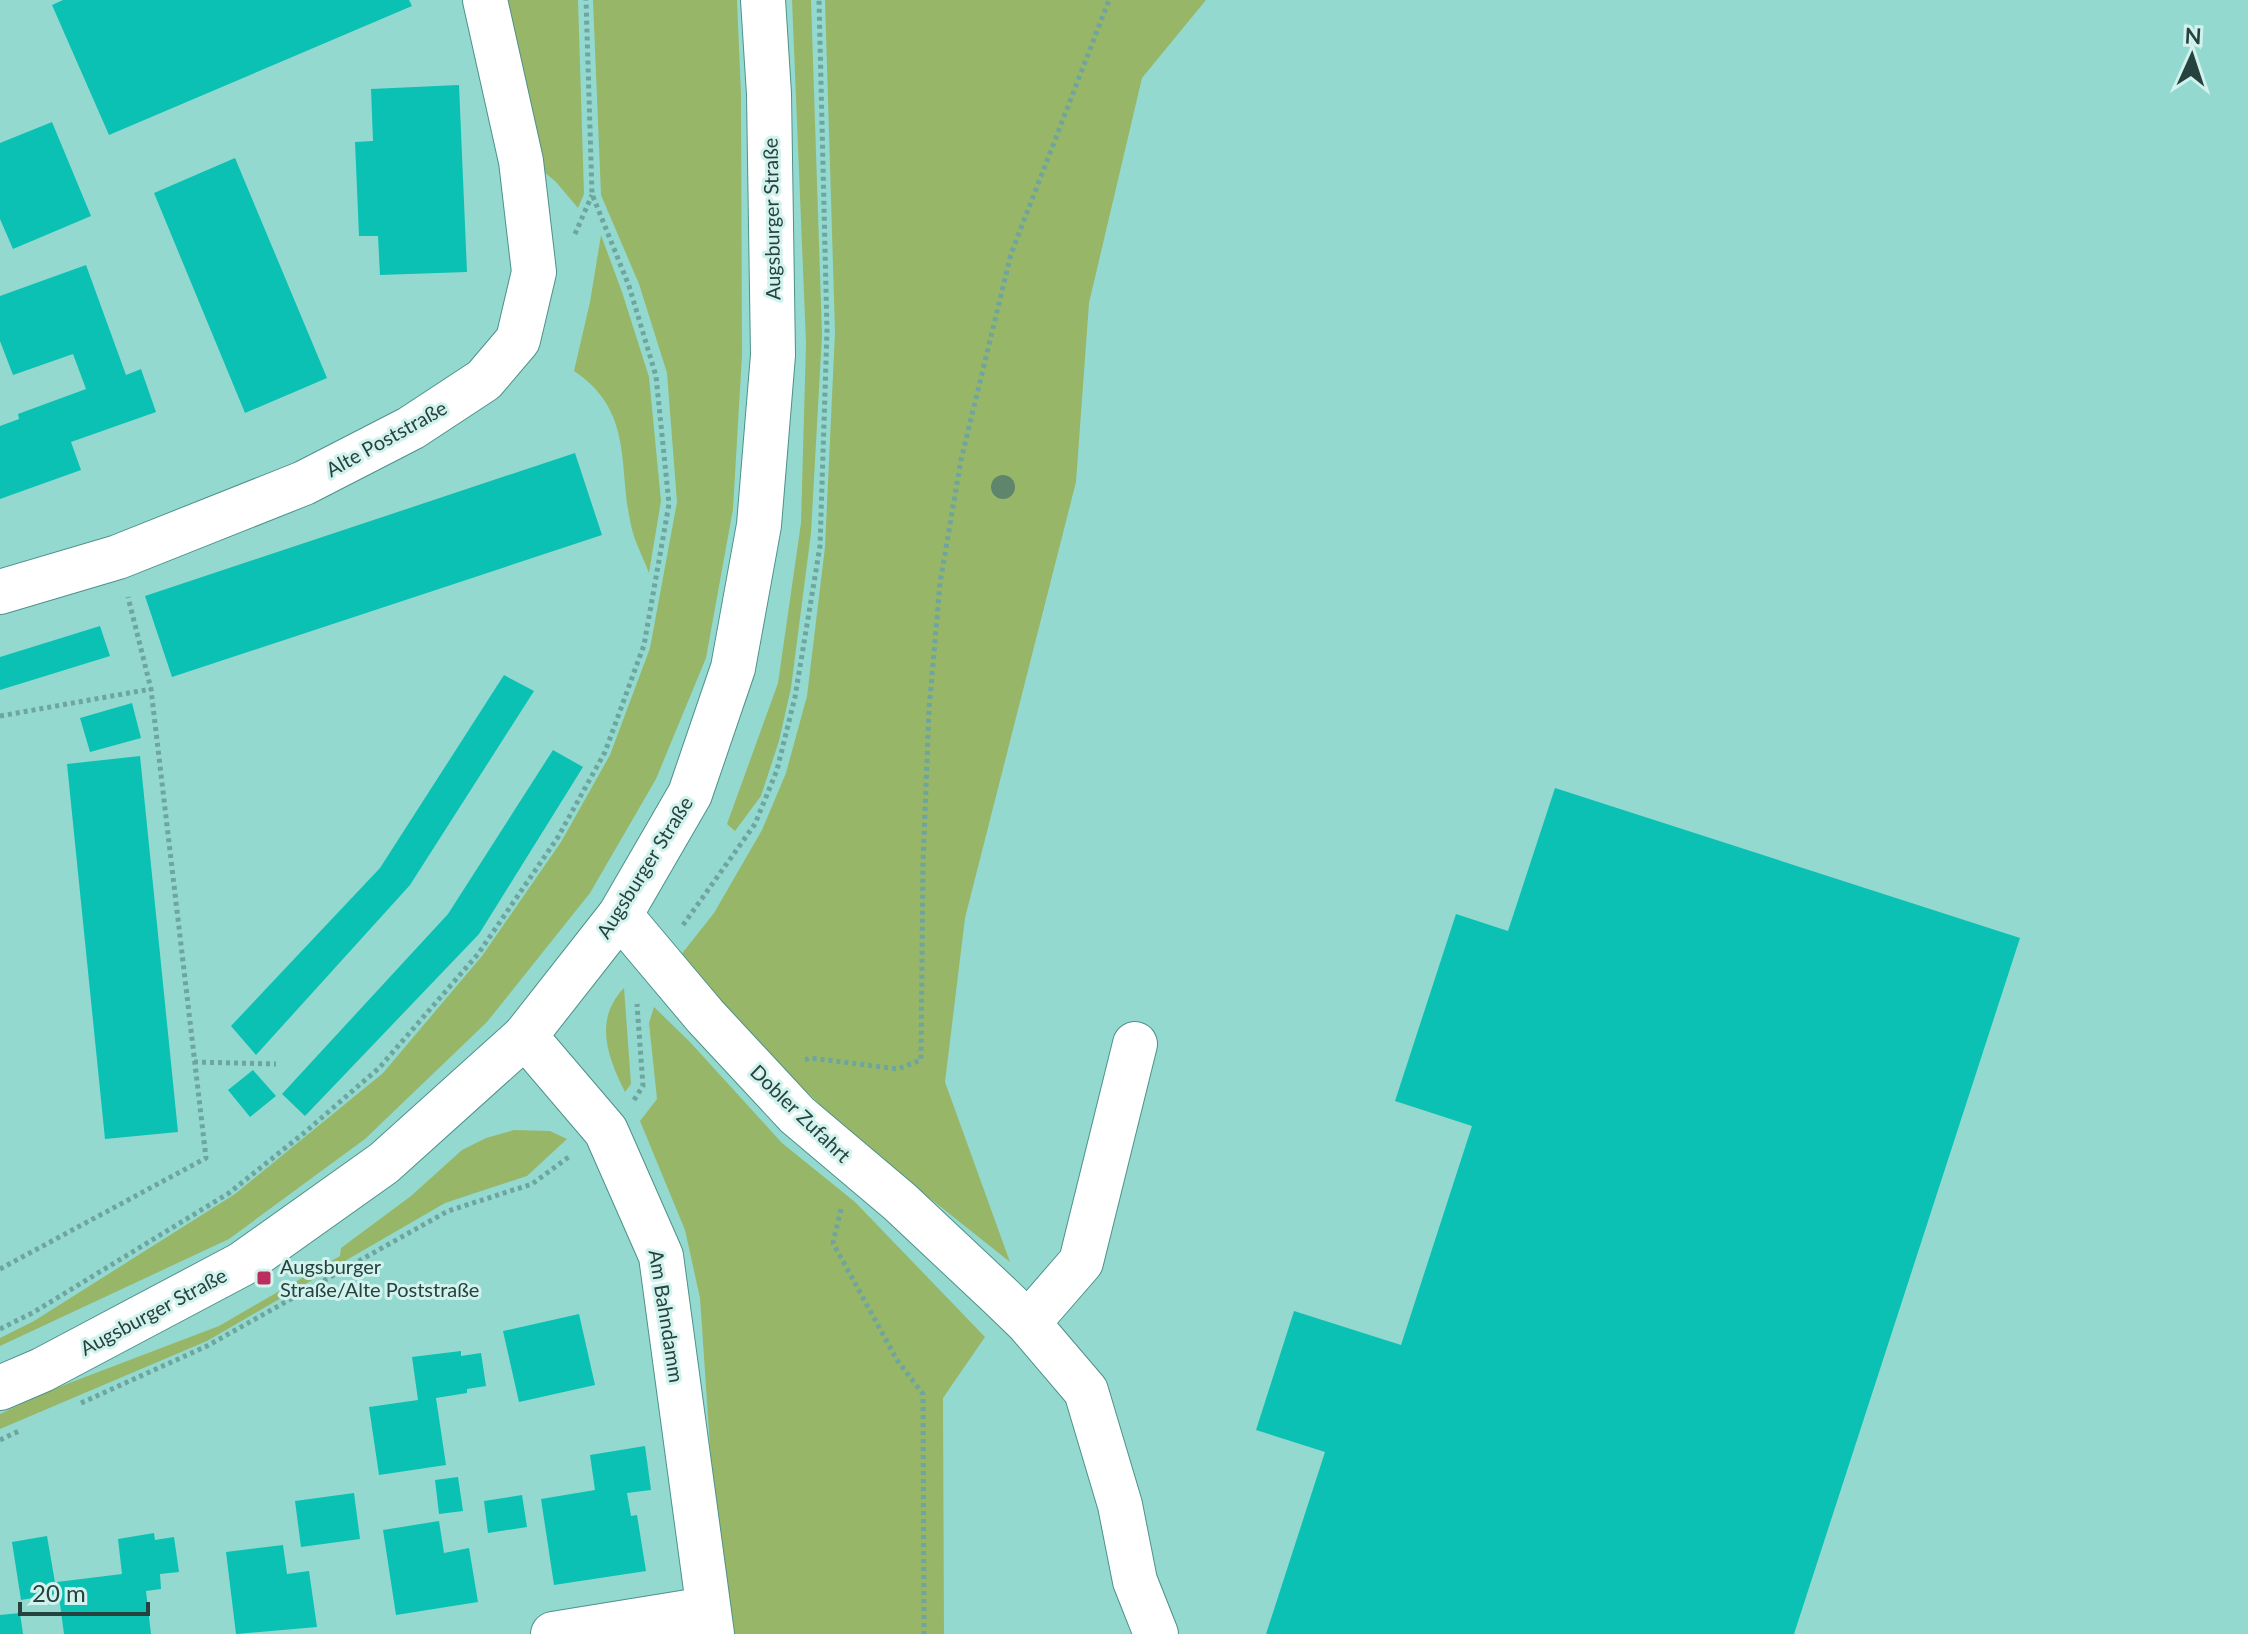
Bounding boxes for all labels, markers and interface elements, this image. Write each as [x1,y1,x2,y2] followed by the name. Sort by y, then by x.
[2152,16,2232,96] north arrow
[2184,22,2202,49] text: N
[758,138,784,300] street label: Augsburger Straße
[321,395,451,481] street label: Alte Poststraße
[591,792,697,942] street label: Augsburger Straße
[746,1059,856,1167] street label: Dobler Zufahrt
[645,1248,689,1384] street label: Am Bahndamm
[280,1254,479,1301] place label: Augsburger Straße/Alte Poststraße
[76,1262,230,1360] street label: Augsburger Straße
[255,1269,273,1287] marker: Augsburger Straße/Alte Poststraße
[20,1566,148,1616] scale bar
[32,1578,86,1607] text: 20 m

